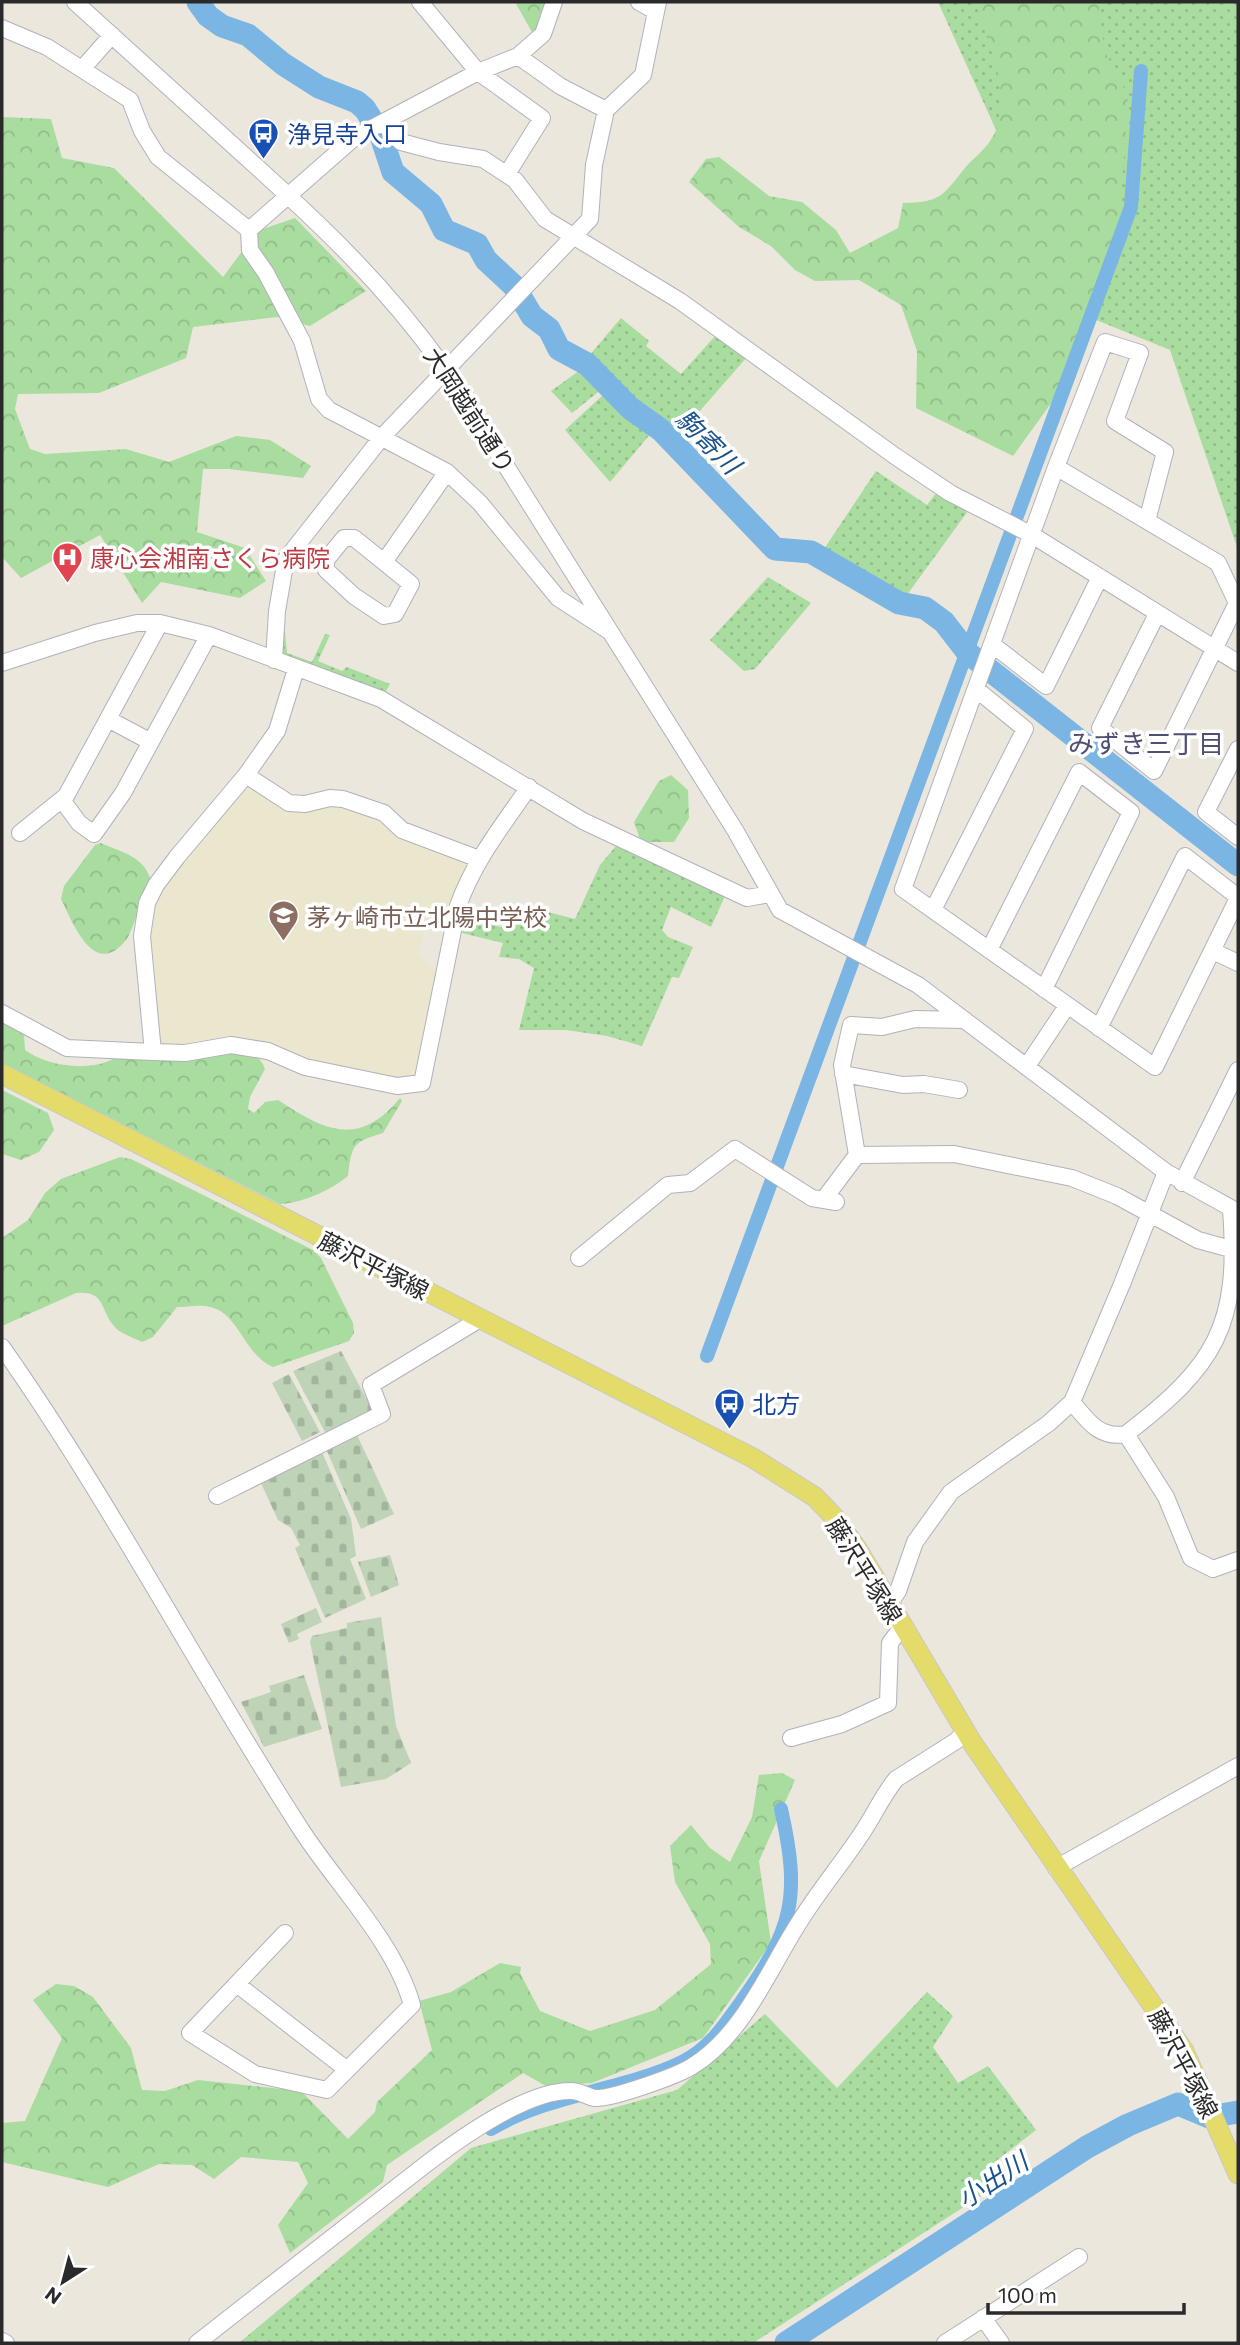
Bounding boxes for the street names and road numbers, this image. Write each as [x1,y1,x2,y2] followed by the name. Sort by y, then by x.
[419,342,521,478] street label: 大岡越前通り
[314,1225,434,1305] street label: 藤沢平塚線
[821,1511,909,1629] street label: 藤沢平塚線
[1143,2003,1225,2123] street label: 藤沢平塚線

